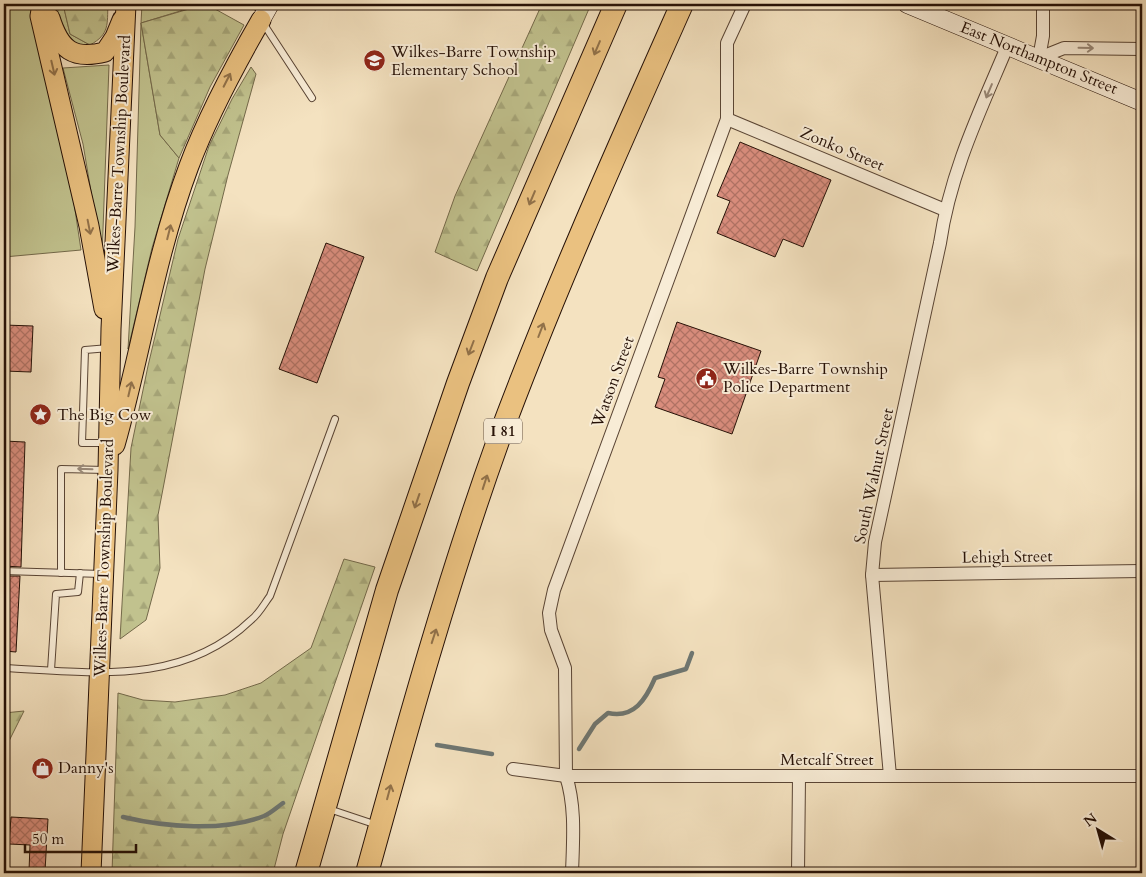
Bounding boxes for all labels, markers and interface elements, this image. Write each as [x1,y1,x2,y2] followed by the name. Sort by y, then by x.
[957,16,1121,100] street label: East Northampton Street
[102,34,136,275] street label: Wilkes-Barre Township Boulevard
[591,40,601,55] one-way arrow
[390,41,556,81] place label: Wilkes-Barre Township Elementary School
[1077,43,1093,53] one-way arrow
[363,49,387,73] school or university icon: Wilkes-Barre Township Elementary School
[49,60,58,76] one-way arrow
[223,73,232,88] one-way arrow
[983,83,993,98] one-way arrow
[797,121,887,177] street label: Zonko Street
[526,190,535,205] one-way arrow
[85,218,95,234] one-way arrow
[164,224,174,240] one-way arrow
[537,322,546,338] one-way arrow
[586,333,640,432] street label: Watson Street
[466,340,475,355] one-way arrow
[722,358,888,398] place label: Wilkes-Barre Township Police Department
[695,366,719,390] public building icon: Wilkes-Barre Township Police Department
[126,382,135,398] one-way arrow
[29,403,53,427] place icon: The Big Cow
[57,404,152,426] place label: The Big Cow
[849,406,899,546] street label: South Walnut Street
[484,418,522,444] road number: I 81
[89,438,119,678] street label: Wilkes-Barre Township Boulevard
[77,465,93,474] one-way arrow
[481,475,490,490] one-way arrow
[412,493,422,509] one-way arrow
[961,545,1053,569] street label: Lehigh Street
[429,629,439,645] one-way arrow
[780,749,874,771] street label: Metcalf Street
[30,756,54,780] shop icon: Danny's
[58,757,114,779] place label: Danny's
[385,785,394,801] one-way arrow
[1074,804,1124,854] north arrow
[1080,809,1101,831] text: N
[25,822,136,854] scale bar
[32,829,64,849] text: 50 m

